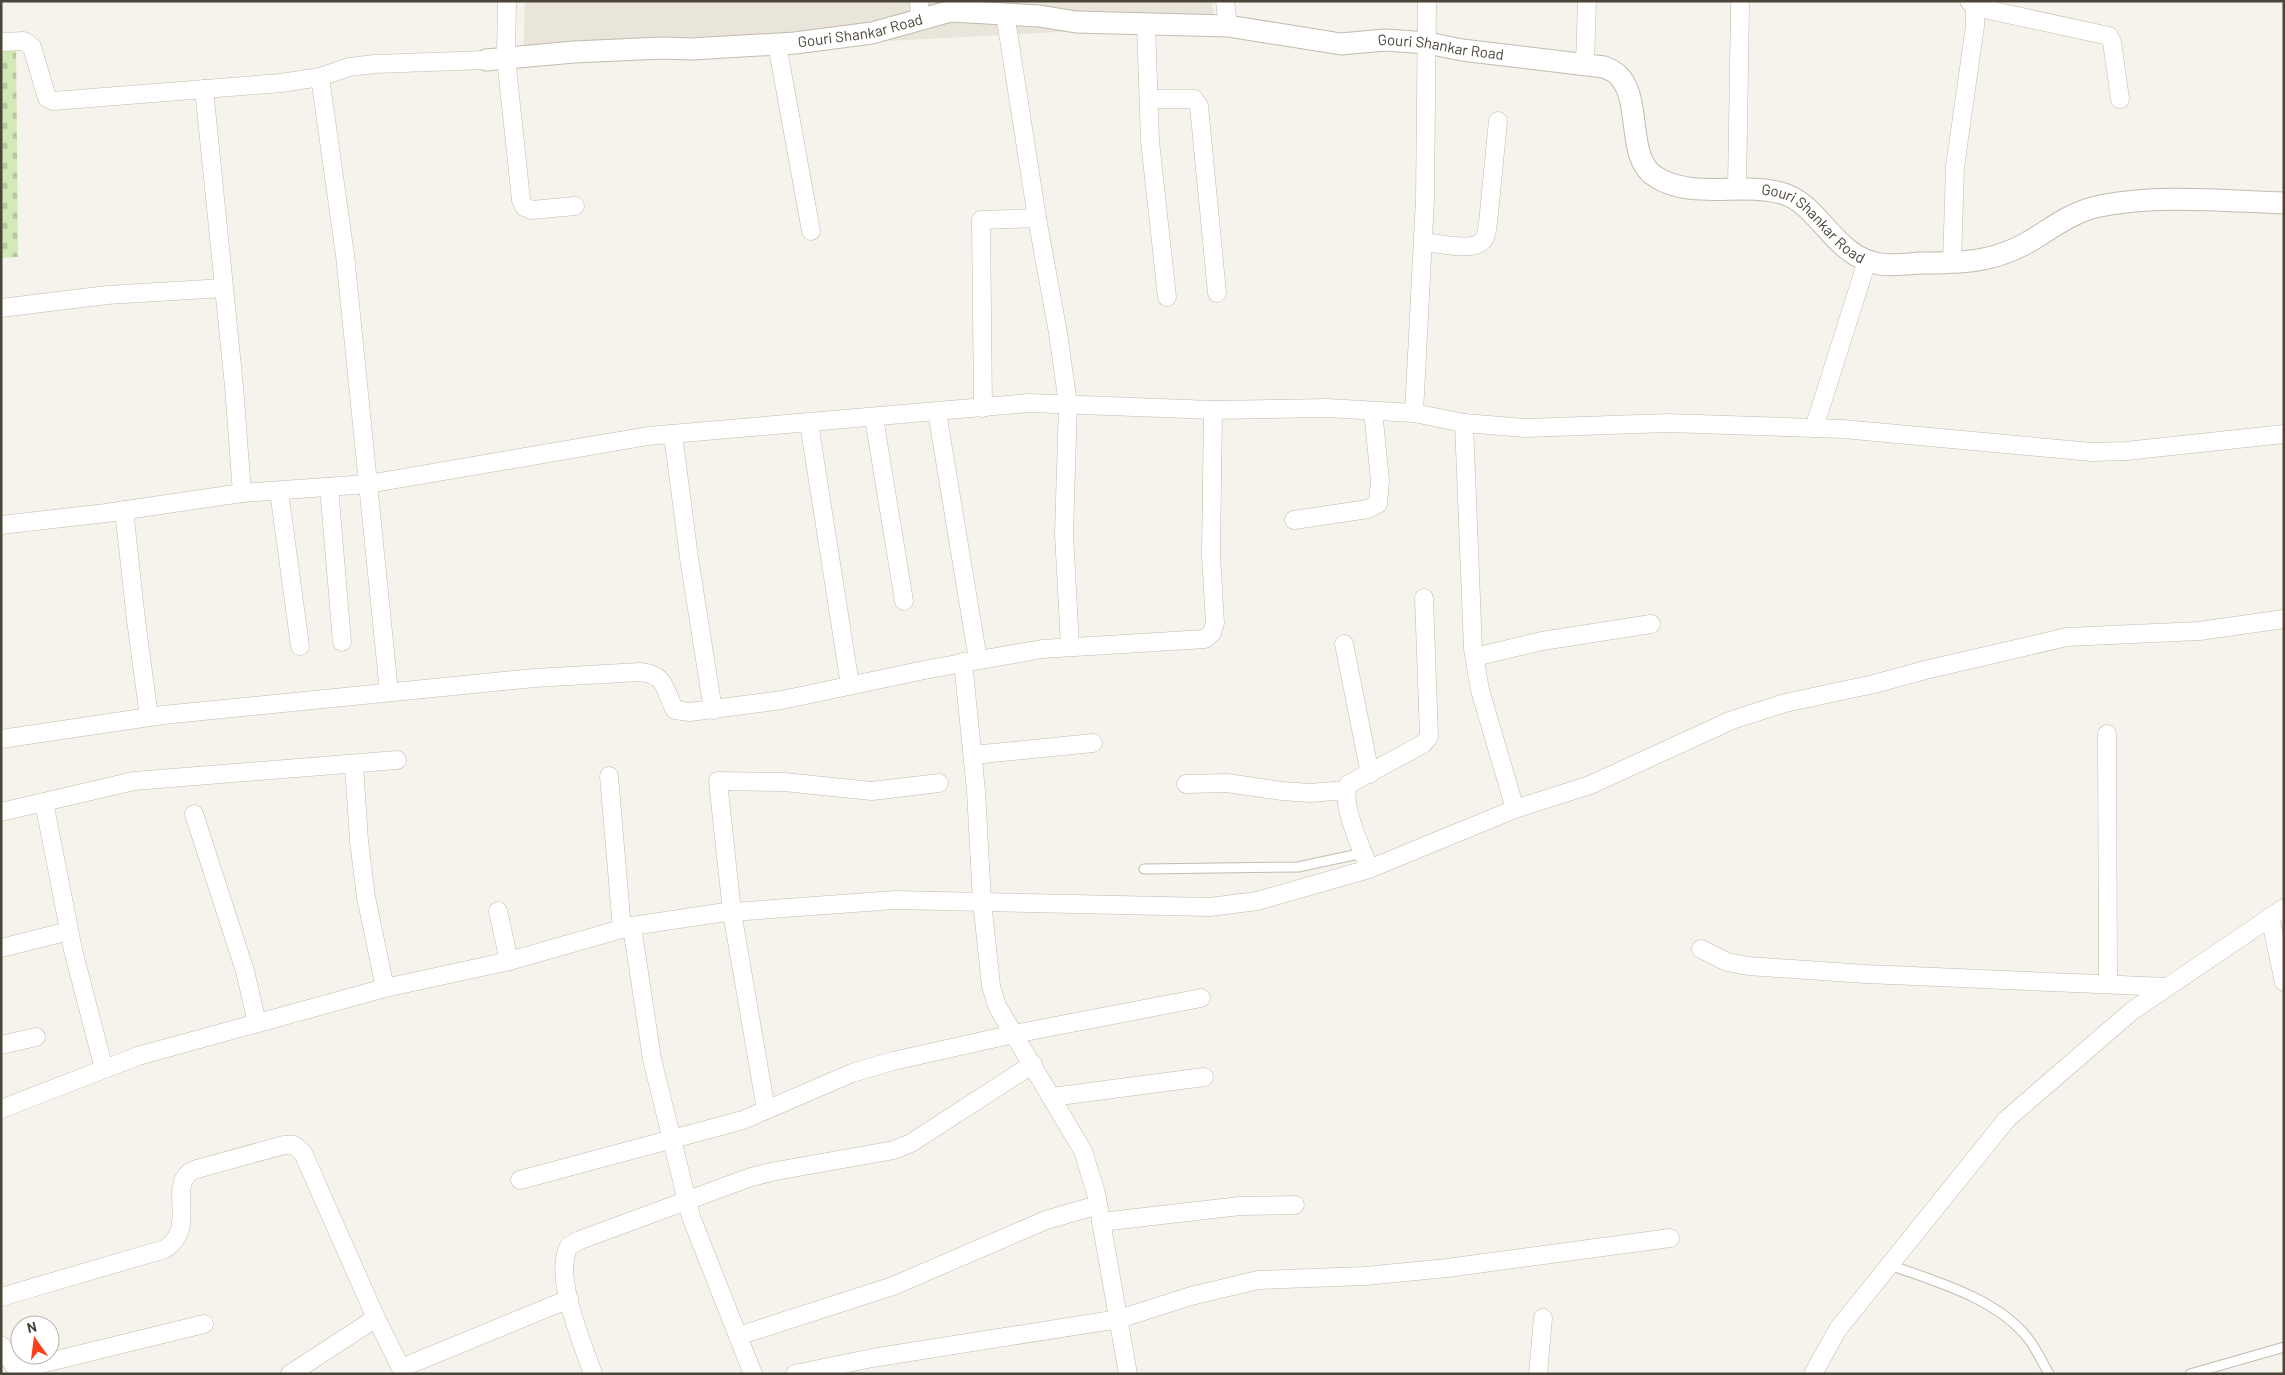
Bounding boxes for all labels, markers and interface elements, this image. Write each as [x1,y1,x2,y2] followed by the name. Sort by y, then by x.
[796,9,924,51] street label: Gouri Shankar Road
[1377,30,1505,63] street label: Gouri Shankar Road
[1761,180,1868,267] street label: Gouri Shankar Road
[10,1315,60,1365] north arrow
[25,1318,38,1336] text: N

